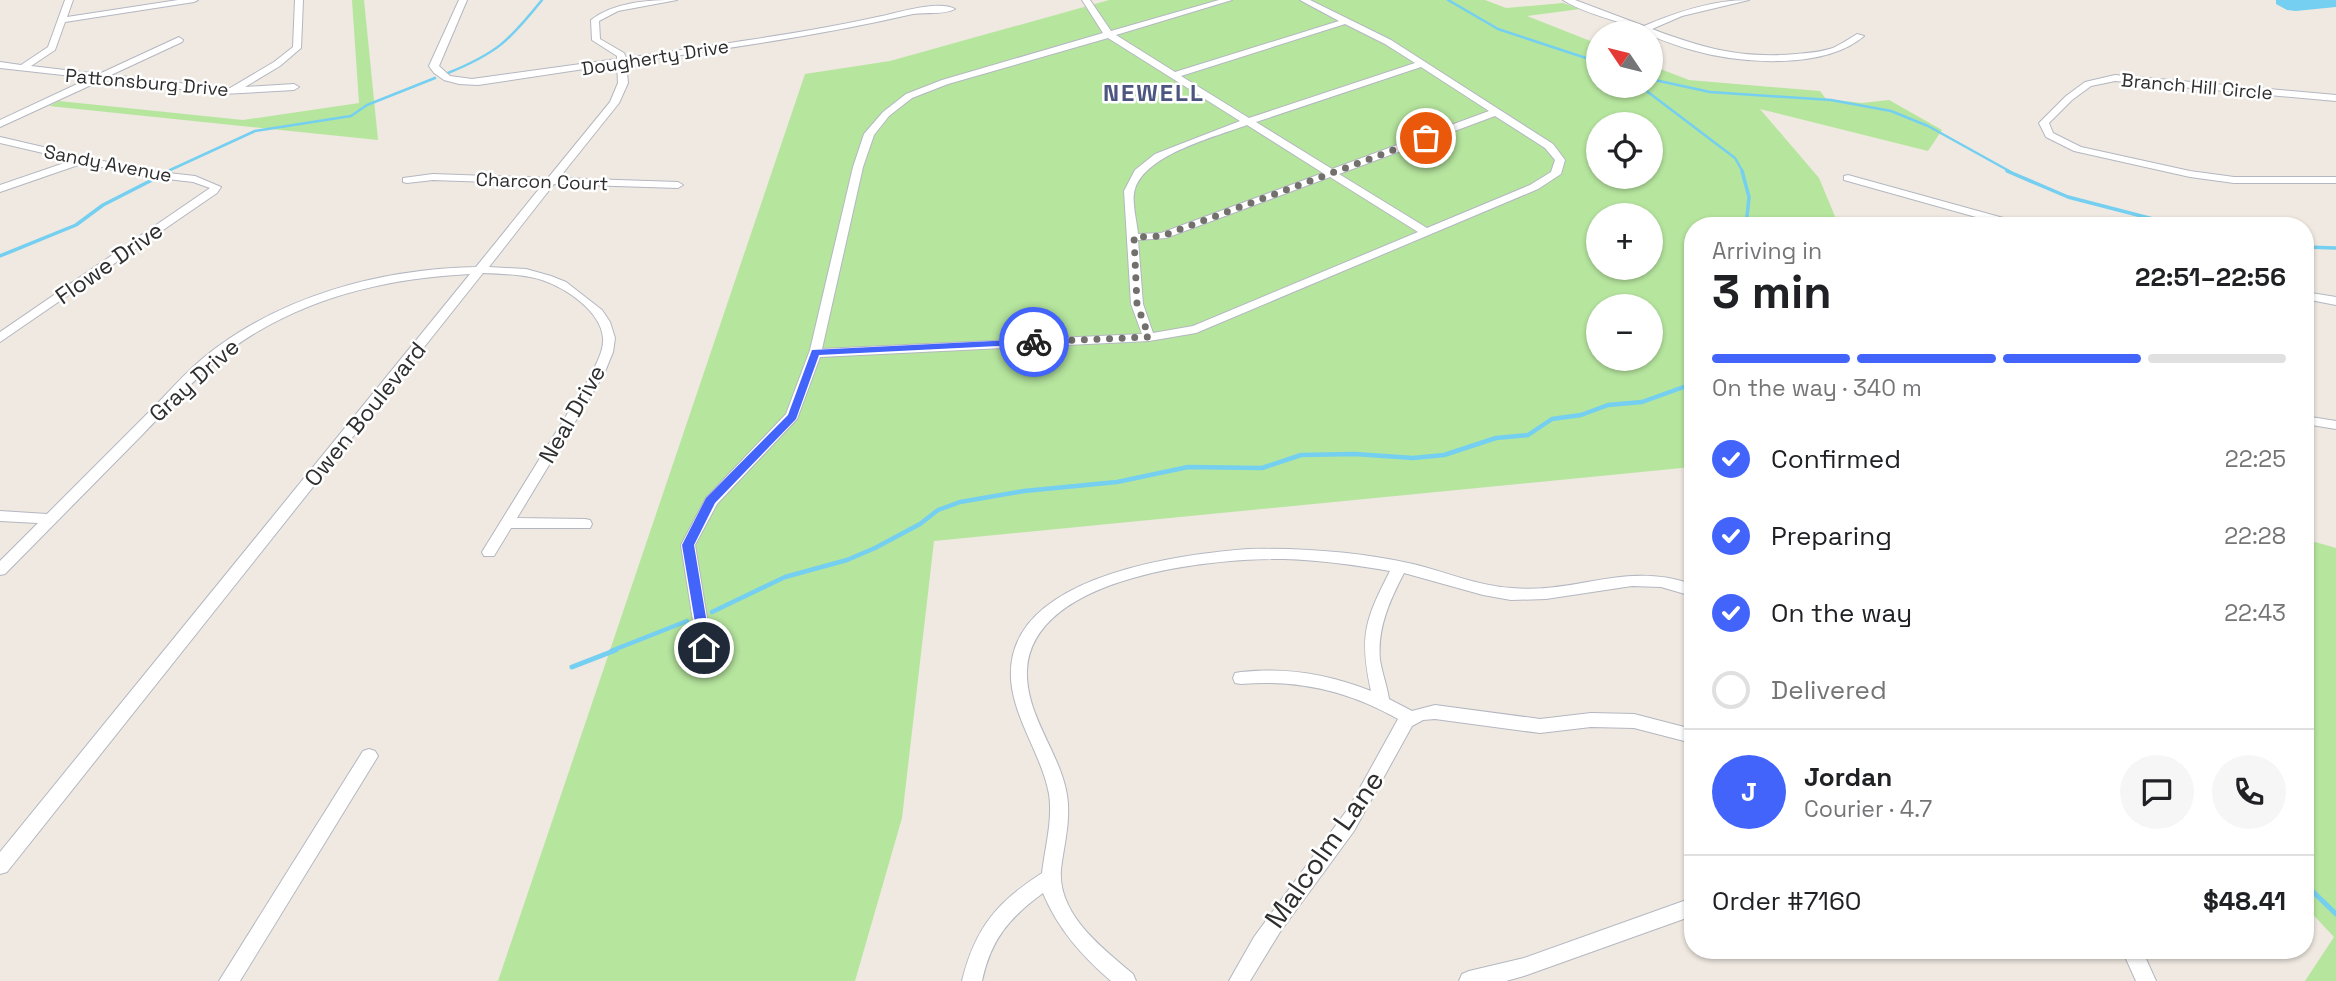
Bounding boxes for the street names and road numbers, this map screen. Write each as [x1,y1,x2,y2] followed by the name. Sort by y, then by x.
[580,33,731,81] street label: Dougherty Drive
[64,63,230,102] street label: Pattonsburg Drive
[2120,67,2274,106] street label: Branch Hill Circle
[42,139,174,188] street label: Sandy Avenue
[475,167,609,196] street label: Charcon Court
[49,215,169,311] street label: Flowe Drive
[143,332,245,428] street label: Gray Drive
[297,335,433,493] street label: Owen Boulevard
[532,359,612,469] street label: Neal Drive
[1256,763,1392,935] street label: Malcolm Lane

